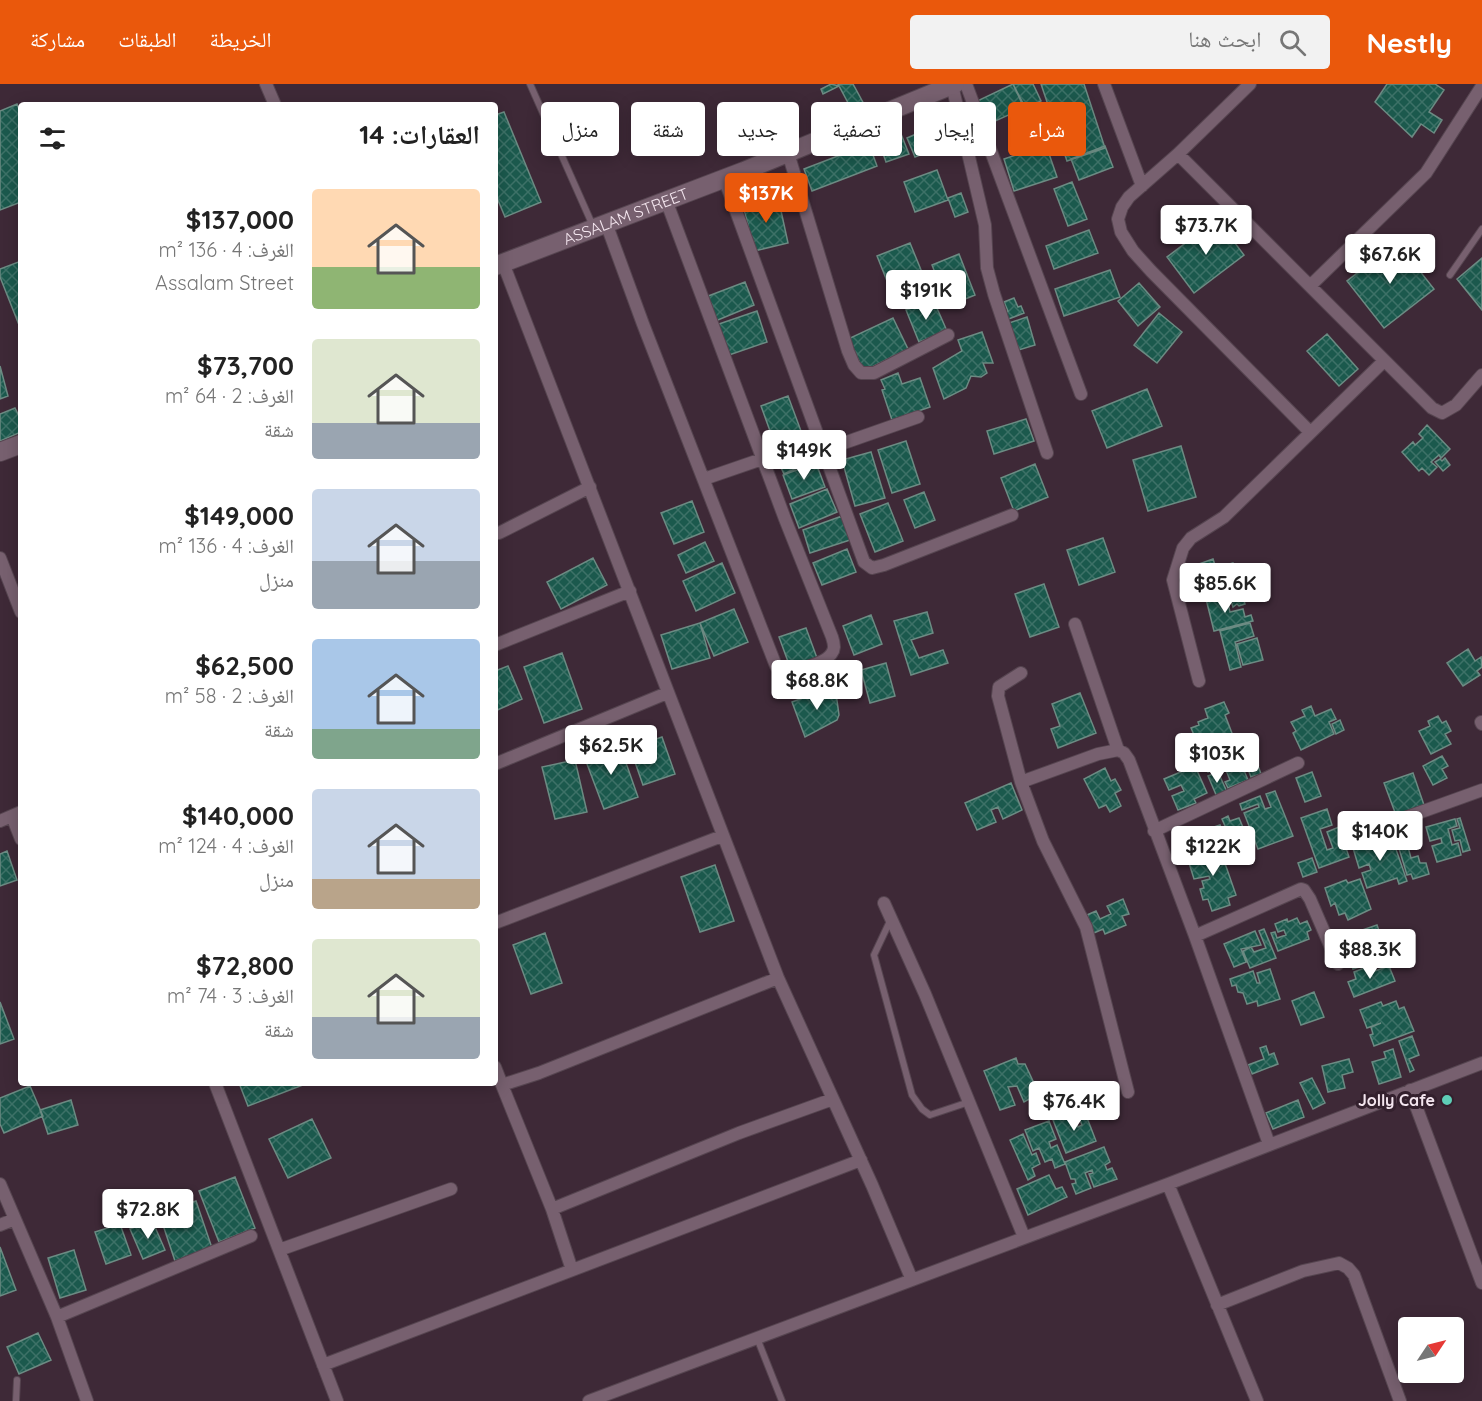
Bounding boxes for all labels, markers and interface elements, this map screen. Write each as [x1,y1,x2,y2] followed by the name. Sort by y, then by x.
[910,15,1330,69] search box
[1188,25,1261,53] text: ابحث هنا
[1366,25,1452,60] text: Nestly
[30,26,85,52] text: مشاركة
[118,26,177,52] text: الطبقات
[210,26,271,52] text: الخريطة
[1276,26,1309,59] icon: search
[541,102,619,156] chip: منزل
[631,102,705,156] chip: شقة
[717,102,799,156] chip: جديد
[811,102,902,156] chip: تصفية
[914,102,996,156] chip: إيجار
[1008,102,1086,156] chip: شراء
[359,118,480,151] text: العقارات: 14
[36,122,69,155] icon: filters
[724,173,808,224] pin: $137K
[739,180,793,205] text: $137K
[560,183,692,249] street label: ASSALAM STREET
[186,203,294,236] text: $137,000
[1157,205,1255,256] pin: $73.7K
[1175,212,1237,237] text: $73.7K
[360,213,432,285] icon: home
[1341,234,1439,285] pin: $67.6K
[158,237,294,262] text: الغرف: 4 · 136 m²
[1359,241,1421,266] text: $67.6K
[155,270,294,295] text: Assalam Street
[884,270,968,321] pin: $191K
[900,277,952,302] text: $191K
[197,349,294,382] text: $73,700
[360,363,432,435] icon: home
[165,383,294,408] text: الغرف: 2 · 64 m²
[264,417,294,442] text: شقة
[762,430,846,481] pin: $149K
[776,437,832,462] text: $149K
[184,499,294,532] text: $149,000
[360,513,432,585] icon: home
[158,533,294,558] text: الغرف: 4 · 136 m²
[1176,563,1274,614] pin: $85.6K
[259,567,294,592] text: منزل
[1194,570,1256,595] text: $85.6K
[195,649,294,682] text: $62,500
[768,660,866,711] pin: $68.8K
[360,663,432,735] icon: home
[786,667,849,692] text: $68.8K
[165,683,294,708] text: الغرف: 2 · 58 m²
[264,717,294,742] text: شقة
[562,725,660,776] pin: $62.5K
[579,732,643,757] text: $62.5K
[1175,733,1259,784] pin: $103K
[1189,740,1245,765] text: $103K
[182,799,294,832] text: $140,000
[1338,811,1422,862] pin: $140K
[360,813,432,885] icon: home
[1352,818,1408,843] text: $140K
[1171,826,1255,877] pin: $122K
[158,833,294,858] text: الغرف: 4 · 124 m²
[1185,833,1241,858] text: $122K
[259,867,294,892] text: منزل
[1321,929,1419,980] pin: $88.3K
[1339,936,1401,961] text: $88.3K
[196,949,294,982] text: $72,800
[360,963,432,1035] icon: home
[167,983,294,1008] text: الغرف: 3 · 74 m²
[264,1017,294,1042] text: شقة
[1025,1081,1123,1132] pin: $76.4K
[1043,1088,1105,1113] text: $76.4K
[1358,1090,1435,1110] place label: Jolly Cafe
[1440,1093,1454,1107] marker: Jolly Cafe
[99,1189,197,1240] pin: $72.8K
[116,1196,180,1221] text: $72.8K
[1398,1317,1464,1383] north arrow
[1398,1317,1464,1383] map controls

